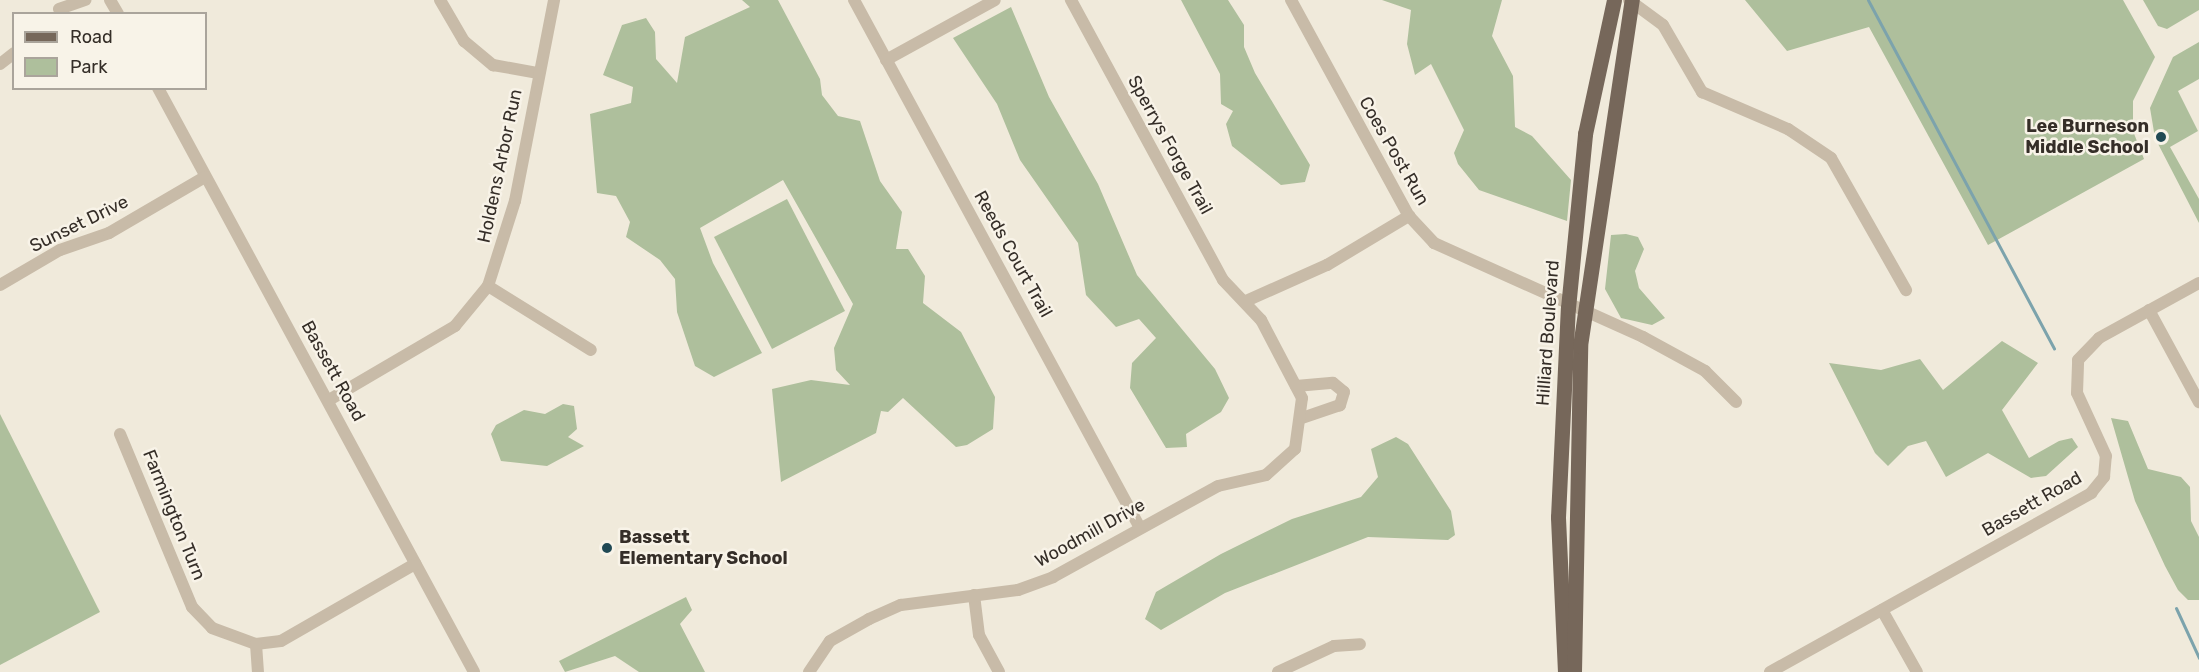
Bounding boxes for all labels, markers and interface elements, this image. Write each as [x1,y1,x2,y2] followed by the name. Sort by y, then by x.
[12,12,207,90] legend
[70,26,113,48] text: Road
[70,56,107,78] text: Park
[1123,72,1217,218] street label: Sperrys Forge Trail
[473,87,527,245] street label: Holdens Arbor Run
[1354,93,1434,209] street label: Coes Post Run
[2025,116,2149,158] place label: Lee Burneson Middle School
[2154,130,2168,144] marker: Lee Burneson Middle School
[969,187,1057,321] street label: Reeds Court Trail
[26,191,132,257] street label: Sunset Drive
[1532,259,1564,407] street label: Hilliard Boulevard
[297,317,369,425] street label: Bassett Road
[138,446,210,584] street label: Farmington Turn
[1978,467,2086,541] street label: Bassett Road
[1031,494,1149,572] street label: Woodmill Drive
[619,527,788,570] place label: Bassett Elementary School
[600,541,614,555] marker: Bassett Elementary School

